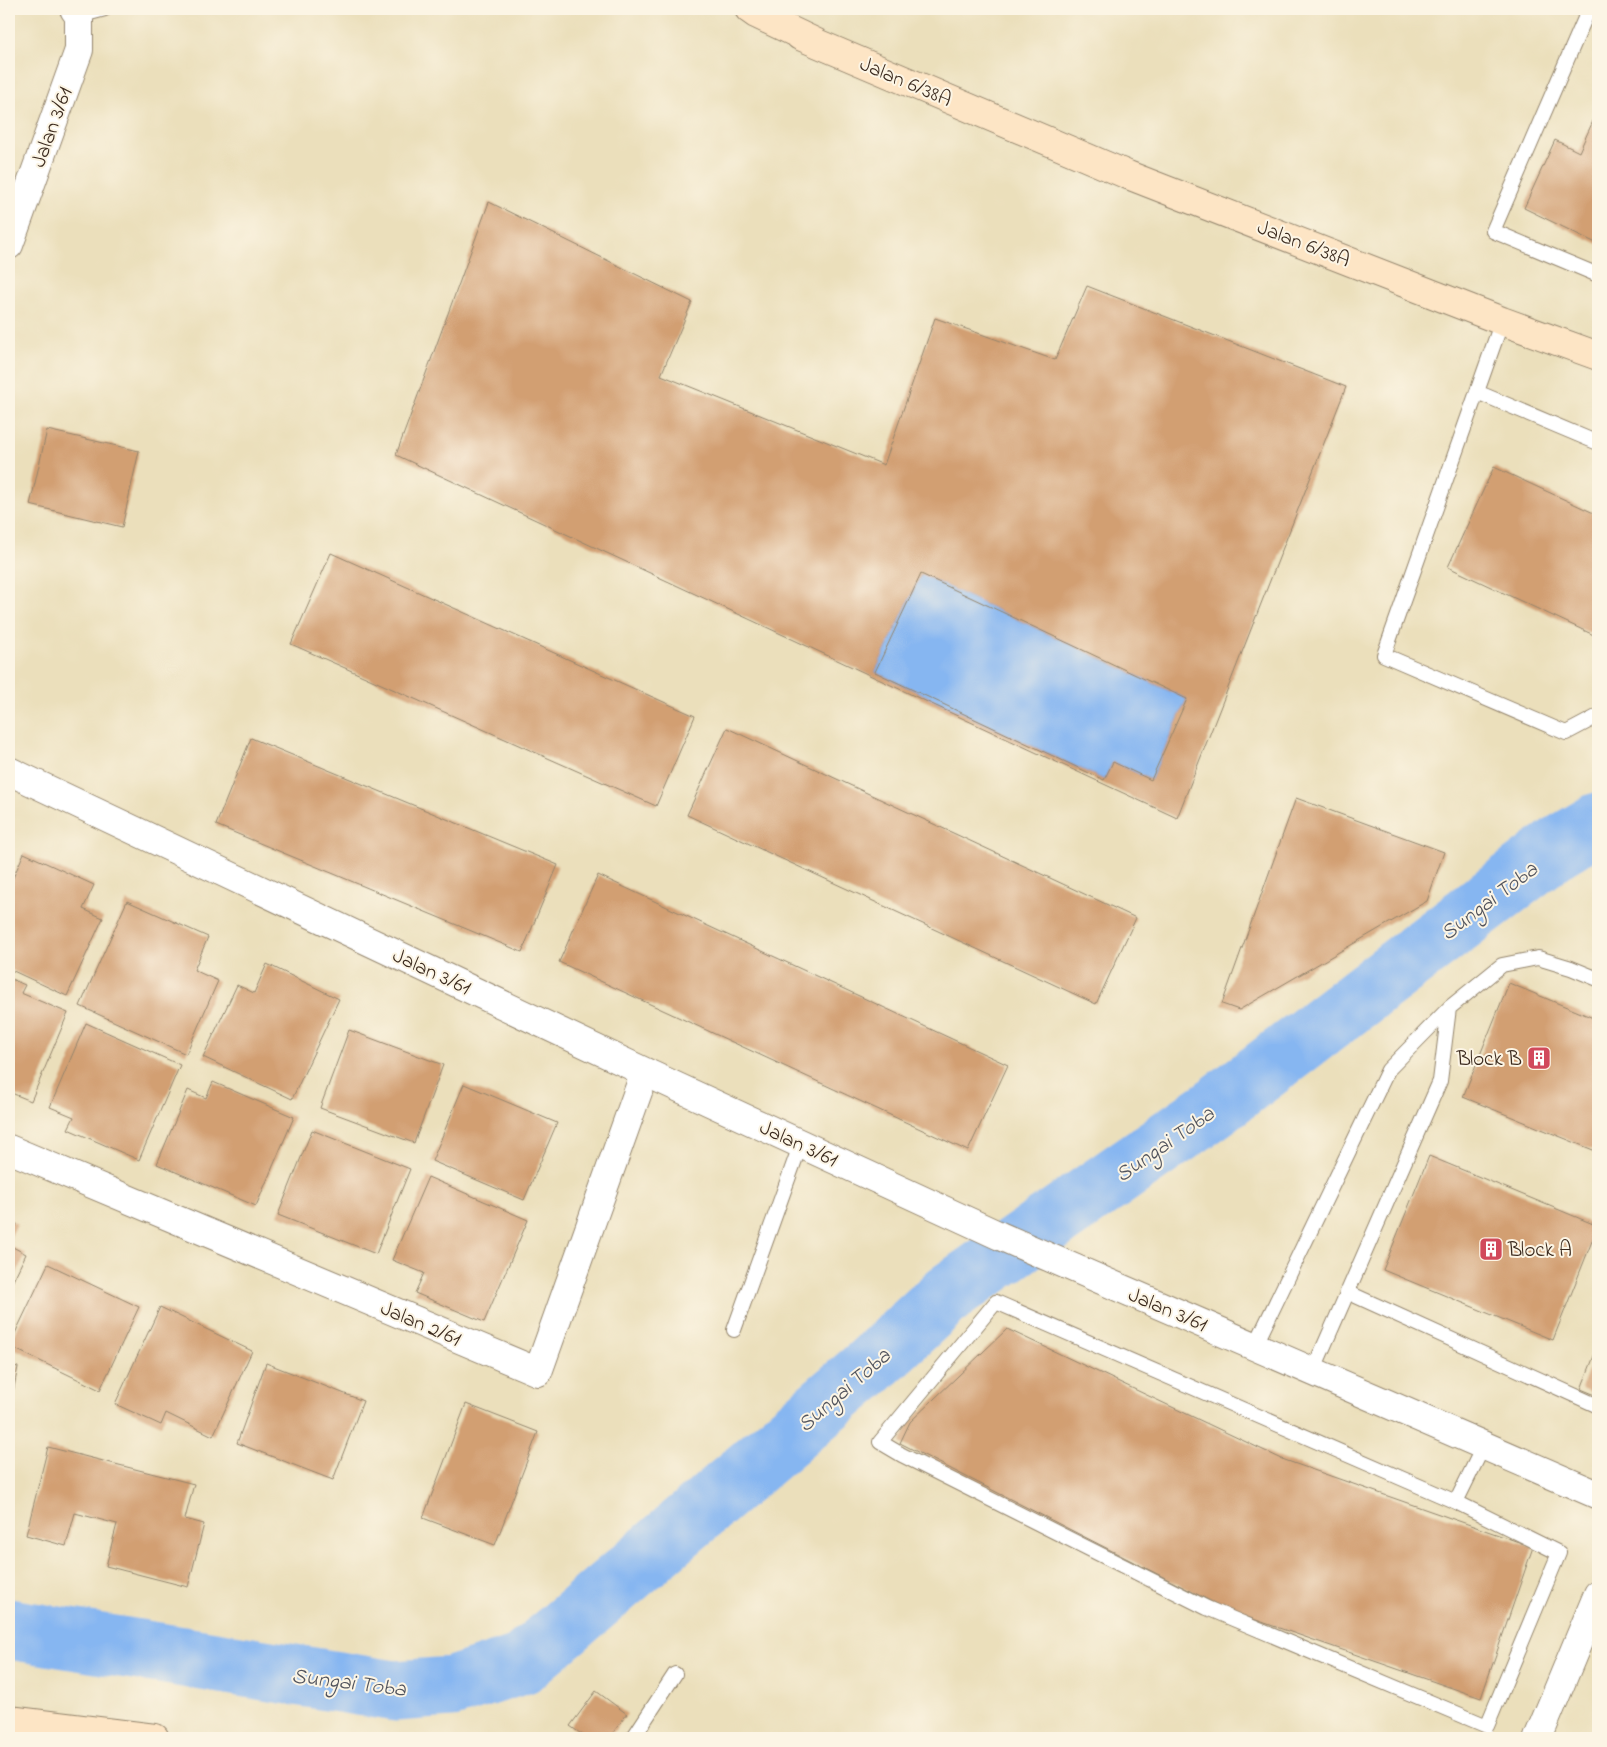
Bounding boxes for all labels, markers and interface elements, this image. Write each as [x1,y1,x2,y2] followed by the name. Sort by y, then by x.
[855,50,956,116] street label: Jalan 6/38A
[25,83,81,172] street label: Jalan 3/61
[1252,213,1354,276] street label: Jalan 6/38A
[1434,854,1546,950] water label: Sungai Toba
[387,942,475,1004] street label: Jalan 3/61
[1456,1045,1522,1075] place label: Block B
[1526,1045,1552,1071] building icon: Block B
[1110,1099,1223,1191] water label: Sungai Toba
[754,1114,842,1176] street label: Jalan 3/61
[1478,1236,1504,1262] building icon: Block A
[1507,1236,1572,1266] place label: Block A
[1123,1281,1212,1341] street label: Jalan 3/61
[375,1294,465,1355] street label: Jalan 2/61
[791,1341,900,1441] water label: Sungai Toba
[290,1661,409,1707] water label: Sungai Toba

